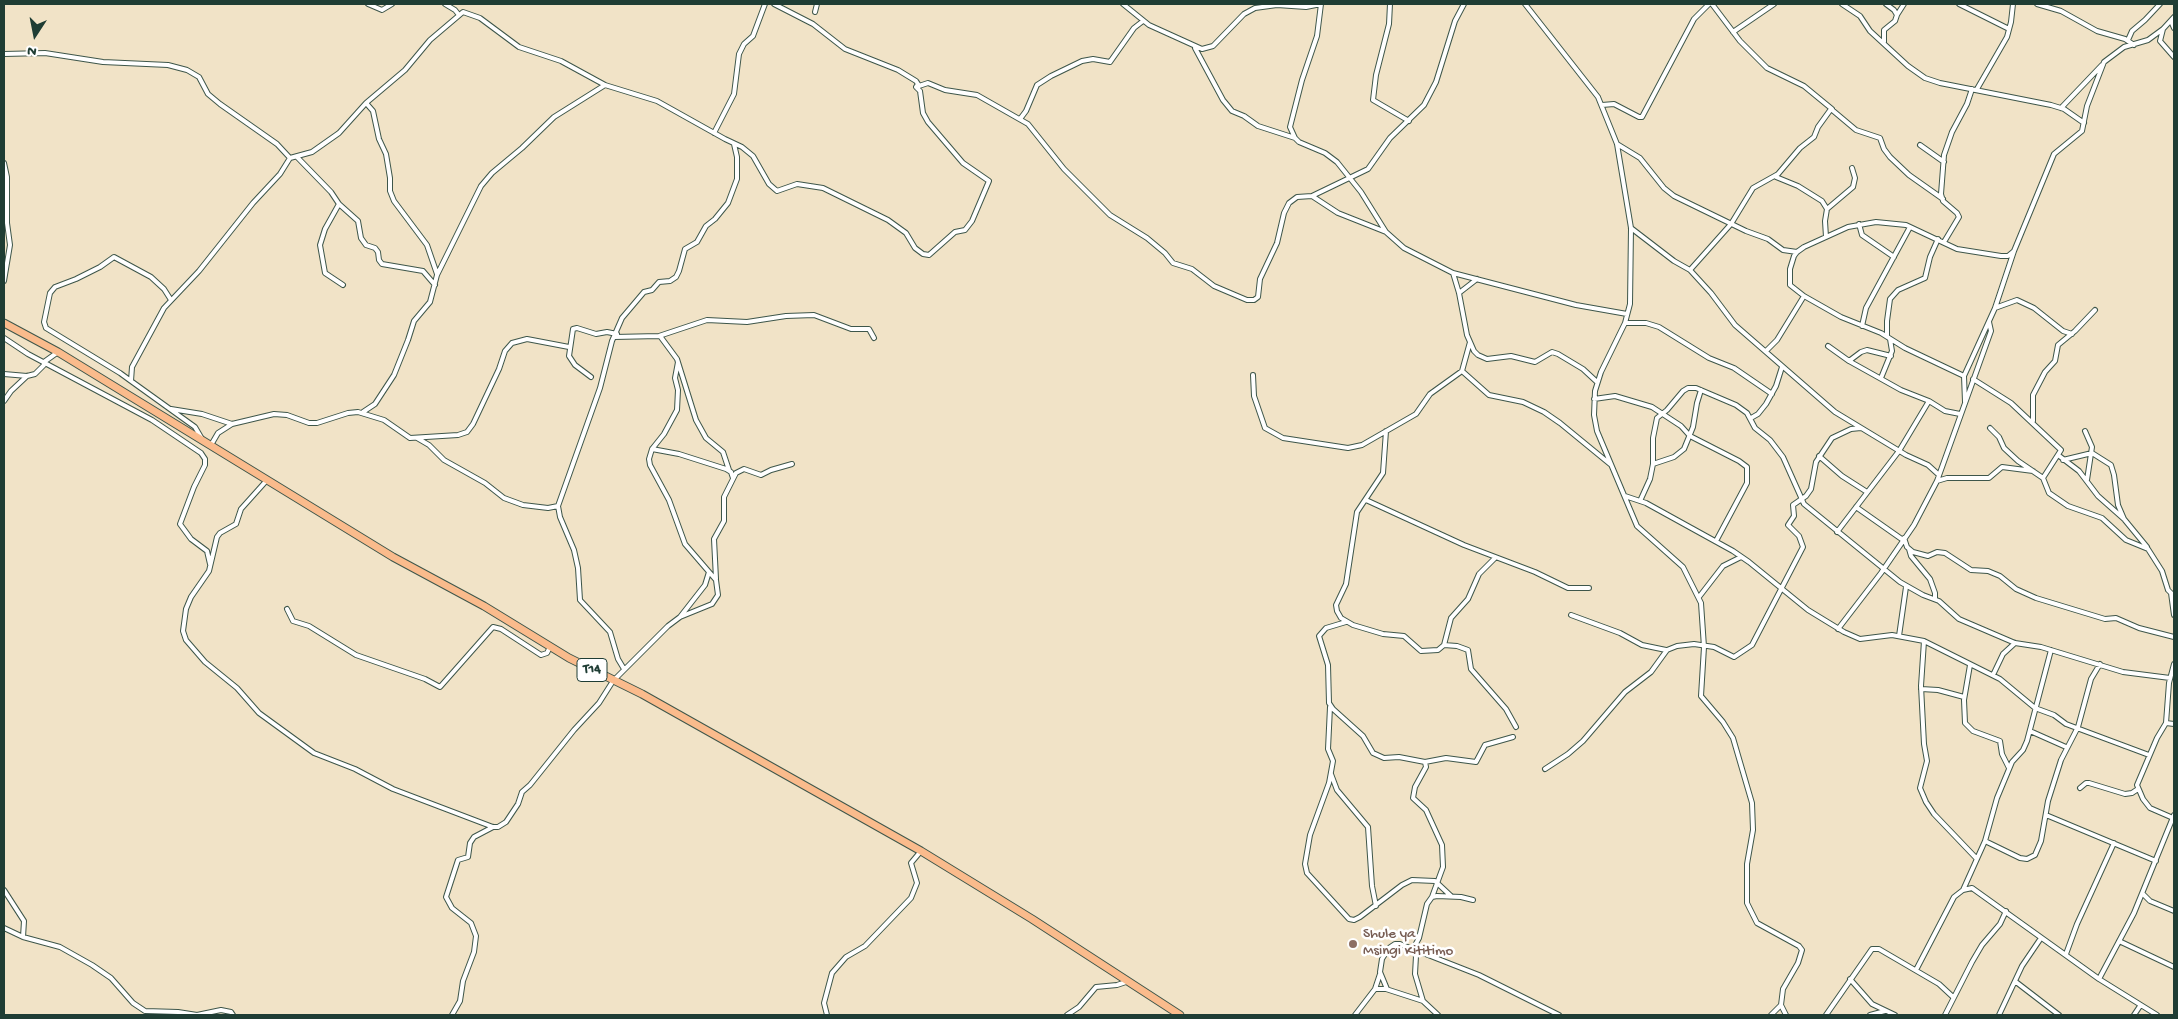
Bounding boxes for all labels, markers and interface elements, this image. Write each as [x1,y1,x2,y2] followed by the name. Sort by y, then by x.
[10,10,60,60] north arrow
[26,41,38,59] text: N
[577,658,607,682] road number: T14
[1363,926,1453,961] place label: Shule ya Msingi Kititimo
[1347,938,1359,950] marker: Shule ya Msingi Kititimo

